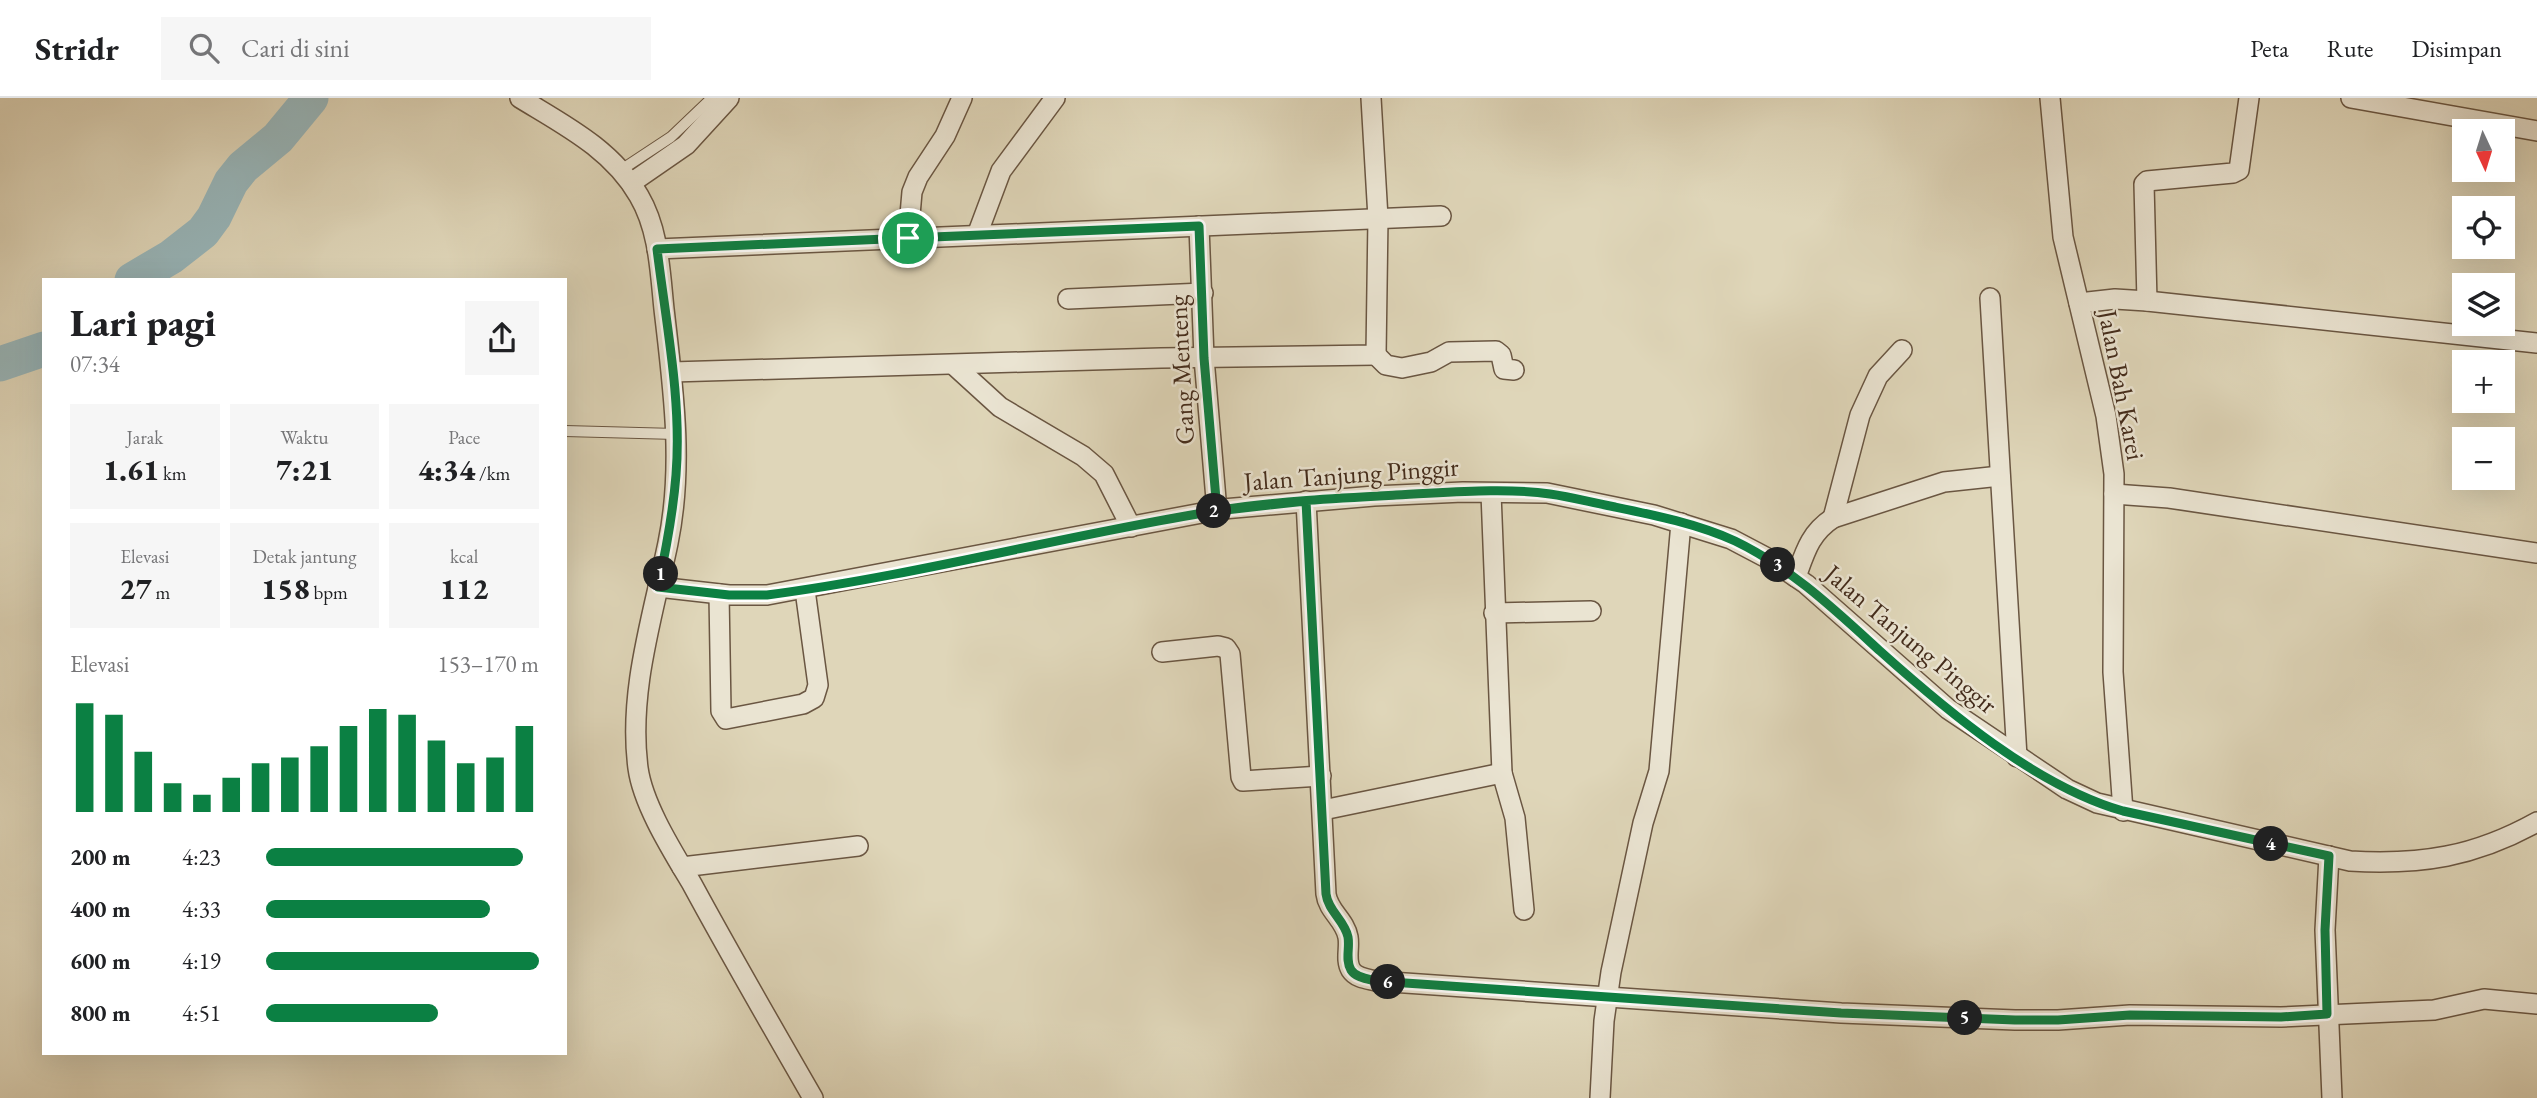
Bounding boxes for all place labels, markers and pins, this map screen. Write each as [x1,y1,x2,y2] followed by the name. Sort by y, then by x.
[878,208,938,268] pin
[1196,494,1232,528] pin: 2
[1760,547,1796,582] pin: 3
[644,556,678,592] pin: 1
[2254,826,2288,862] pin: 4
[1370,964,1406,1000] pin: 6
[1948,1000,1982,1035] pin: 5

